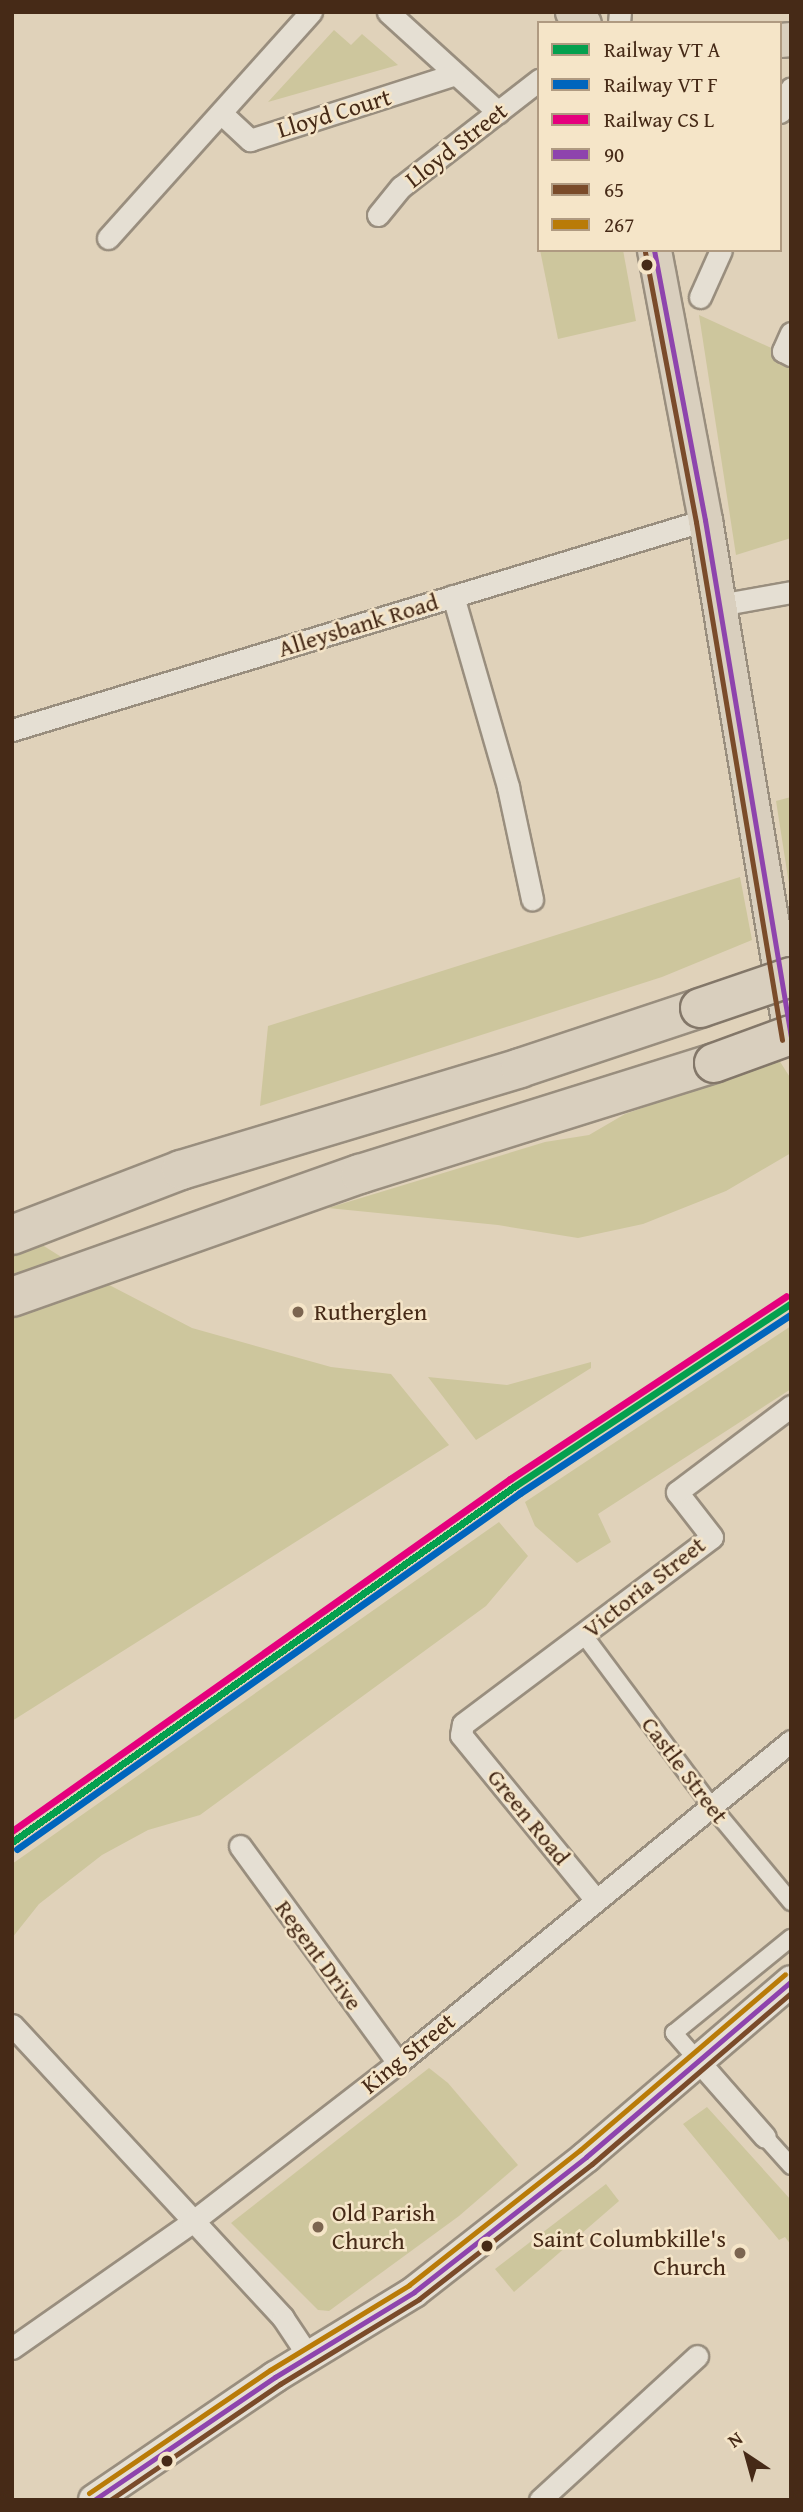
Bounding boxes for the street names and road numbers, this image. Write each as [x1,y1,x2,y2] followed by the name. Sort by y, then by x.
[274,82,394,144] street label: Lloyd Court
[399,96,513,194] street label: Lloyd Street
[275,587,441,663] street label: Alleysbank Road
[577,1530,711,1644] street label: Victoria Street
[635,1711,735,1829] street label: Castle Street
[482,1763,576,1871] street label: Green Road
[269,1894,369,2016] street label: Regent Drive
[355,2006,461,2100] street label: King Street

